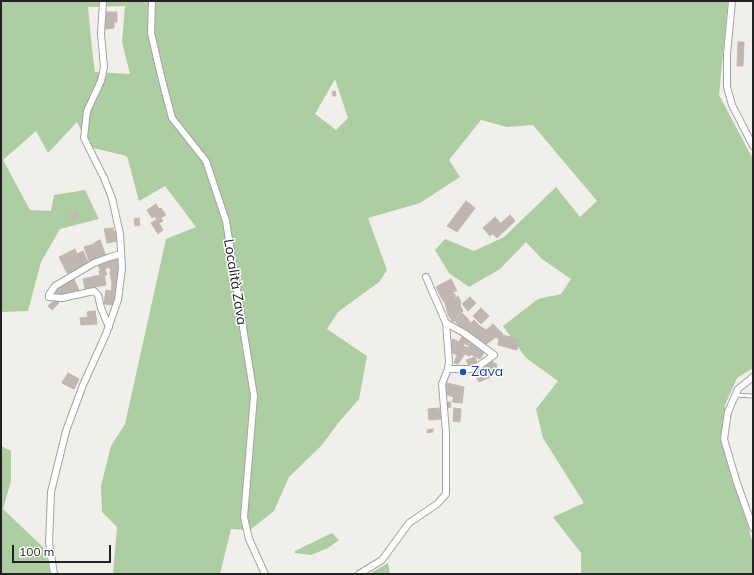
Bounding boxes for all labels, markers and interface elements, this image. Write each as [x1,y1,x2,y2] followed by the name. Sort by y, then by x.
[220,238,250,326] street label: Località Zava
[471,364,503,380] place label: Zava
[458,367,468,377] marker: Zava
[14,537,113,563] scale bar
[19,544,54,559] text: 100 m

